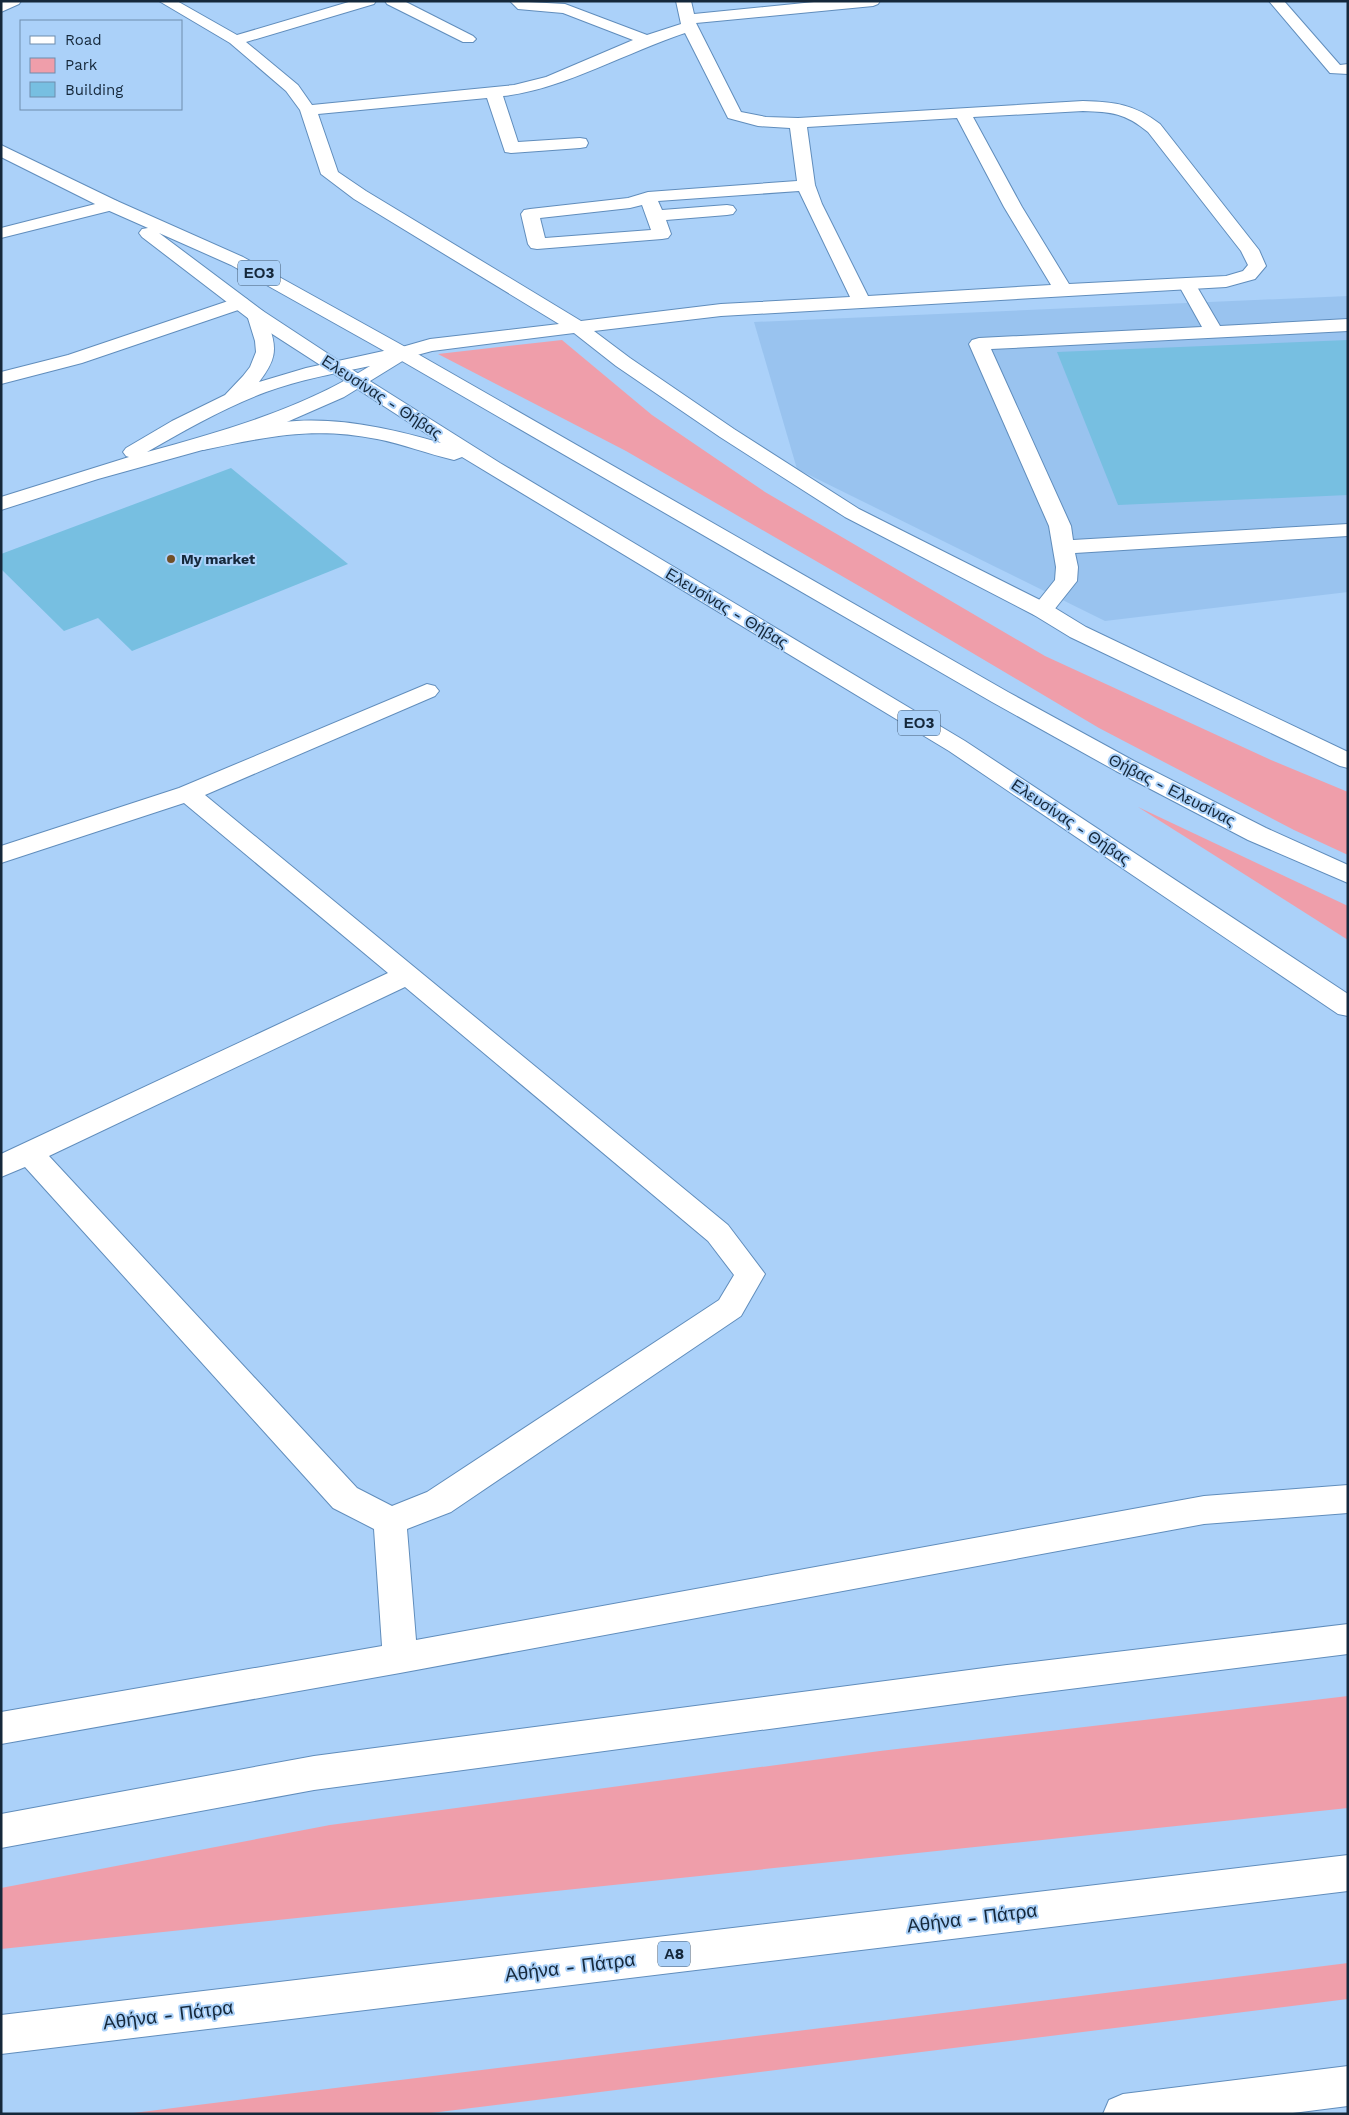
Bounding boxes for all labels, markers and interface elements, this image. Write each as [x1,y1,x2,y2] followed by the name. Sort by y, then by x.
[20,20,182,110] legend
[65,31,102,49] text: Road
[65,56,98,74] text: Park
[65,81,123,99] text: Building
[238,260,280,286] road number: ΕΟ3
[318,351,446,443] street label: Ελευσίνας - Θήβας
[181,551,255,567] place label: My market
[165,553,177,565] marker: My market
[662,564,792,652] street label: Ελευσίνας - Θήβας
[898,710,940,736] road number: ΕΟ3
[1106,750,1239,830] street label: Θήβας - Ελευσίνας
[1008,775,1134,869] street label: Ελευσίνας - Θήβας
[906,1899,1038,1937] street label: Αθήνα - Πάτρα
[658,1942,690,1966] road number: Α8
[504,1948,636,1986] street label: Αθήνα - Πάτρα
[102,1996,234,2034] street label: Αθήνα - Πάτρα

